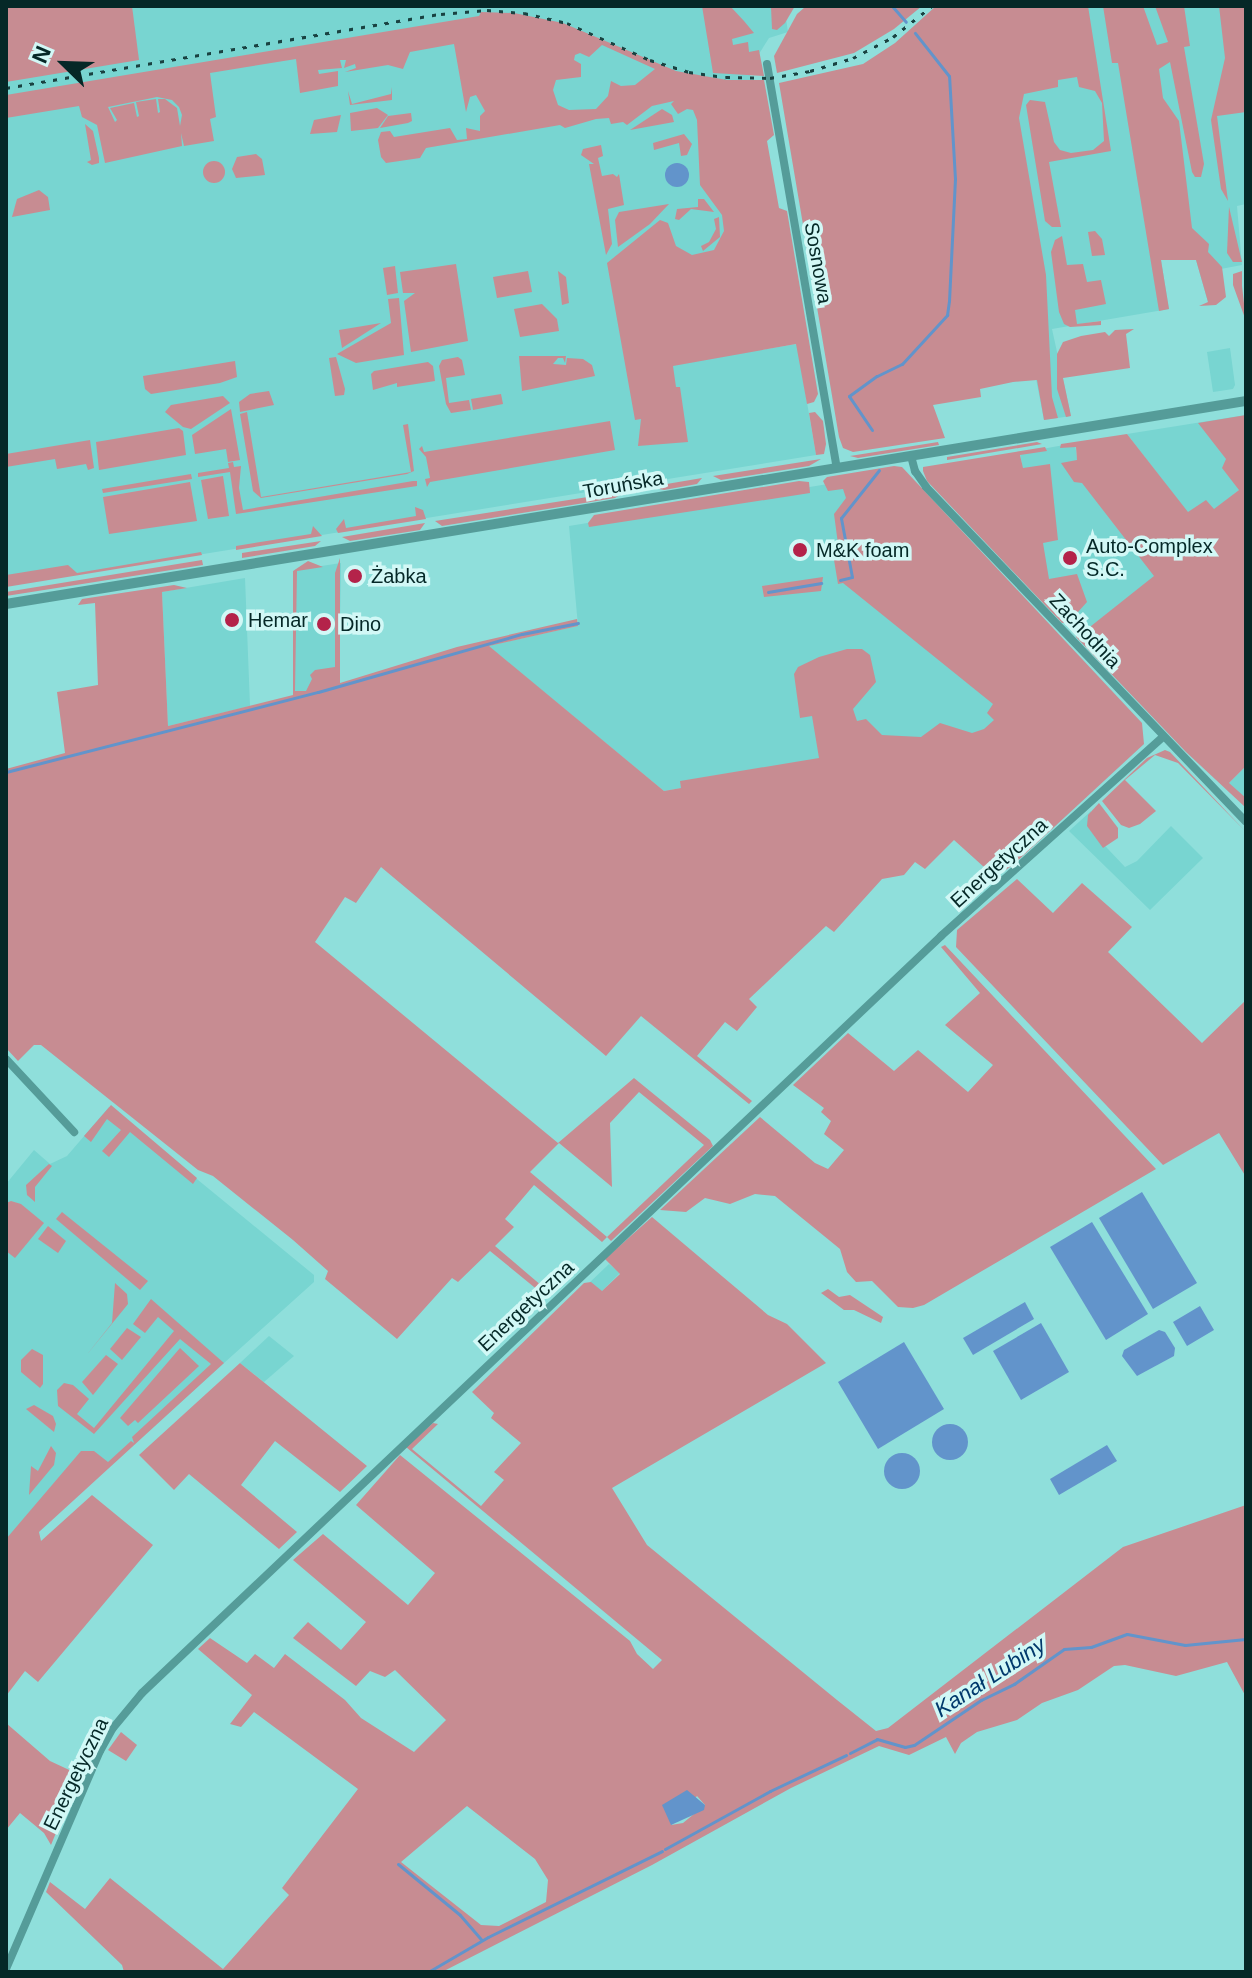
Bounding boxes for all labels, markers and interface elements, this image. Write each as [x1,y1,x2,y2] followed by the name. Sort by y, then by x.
[24,24,104,104] north arrow
[27,42,56,67] text: N
[799,220,837,306] street label: Sosnowa
[581,466,665,504] street label: Toruńska
[1086,534,1213,581] place label: Auto-Complex S.C.
[816,538,909,562] place label: M&K foam
[791,541,809,559] marker: M&K foam
[1061,549,1079,567] marker: Auto-Complex S.C.
[371,564,427,588] place label: Żabka
[346,567,364,585] marker: Żabka
[1044,589,1126,673] street label: Zachodnia
[248,608,308,632] place label: Hemar
[223,611,241,629] marker: Hemar
[340,612,381,636] place label: Dino
[315,615,333,633] marker: Dino
[946,813,1052,913] street label: Energetyczna
[473,1256,579,1356] street label: Energetyczna
[929,1631,1051,1723] water label: Kanał Lubiny
[38,1714,114,1834] street label: Energetyczna

